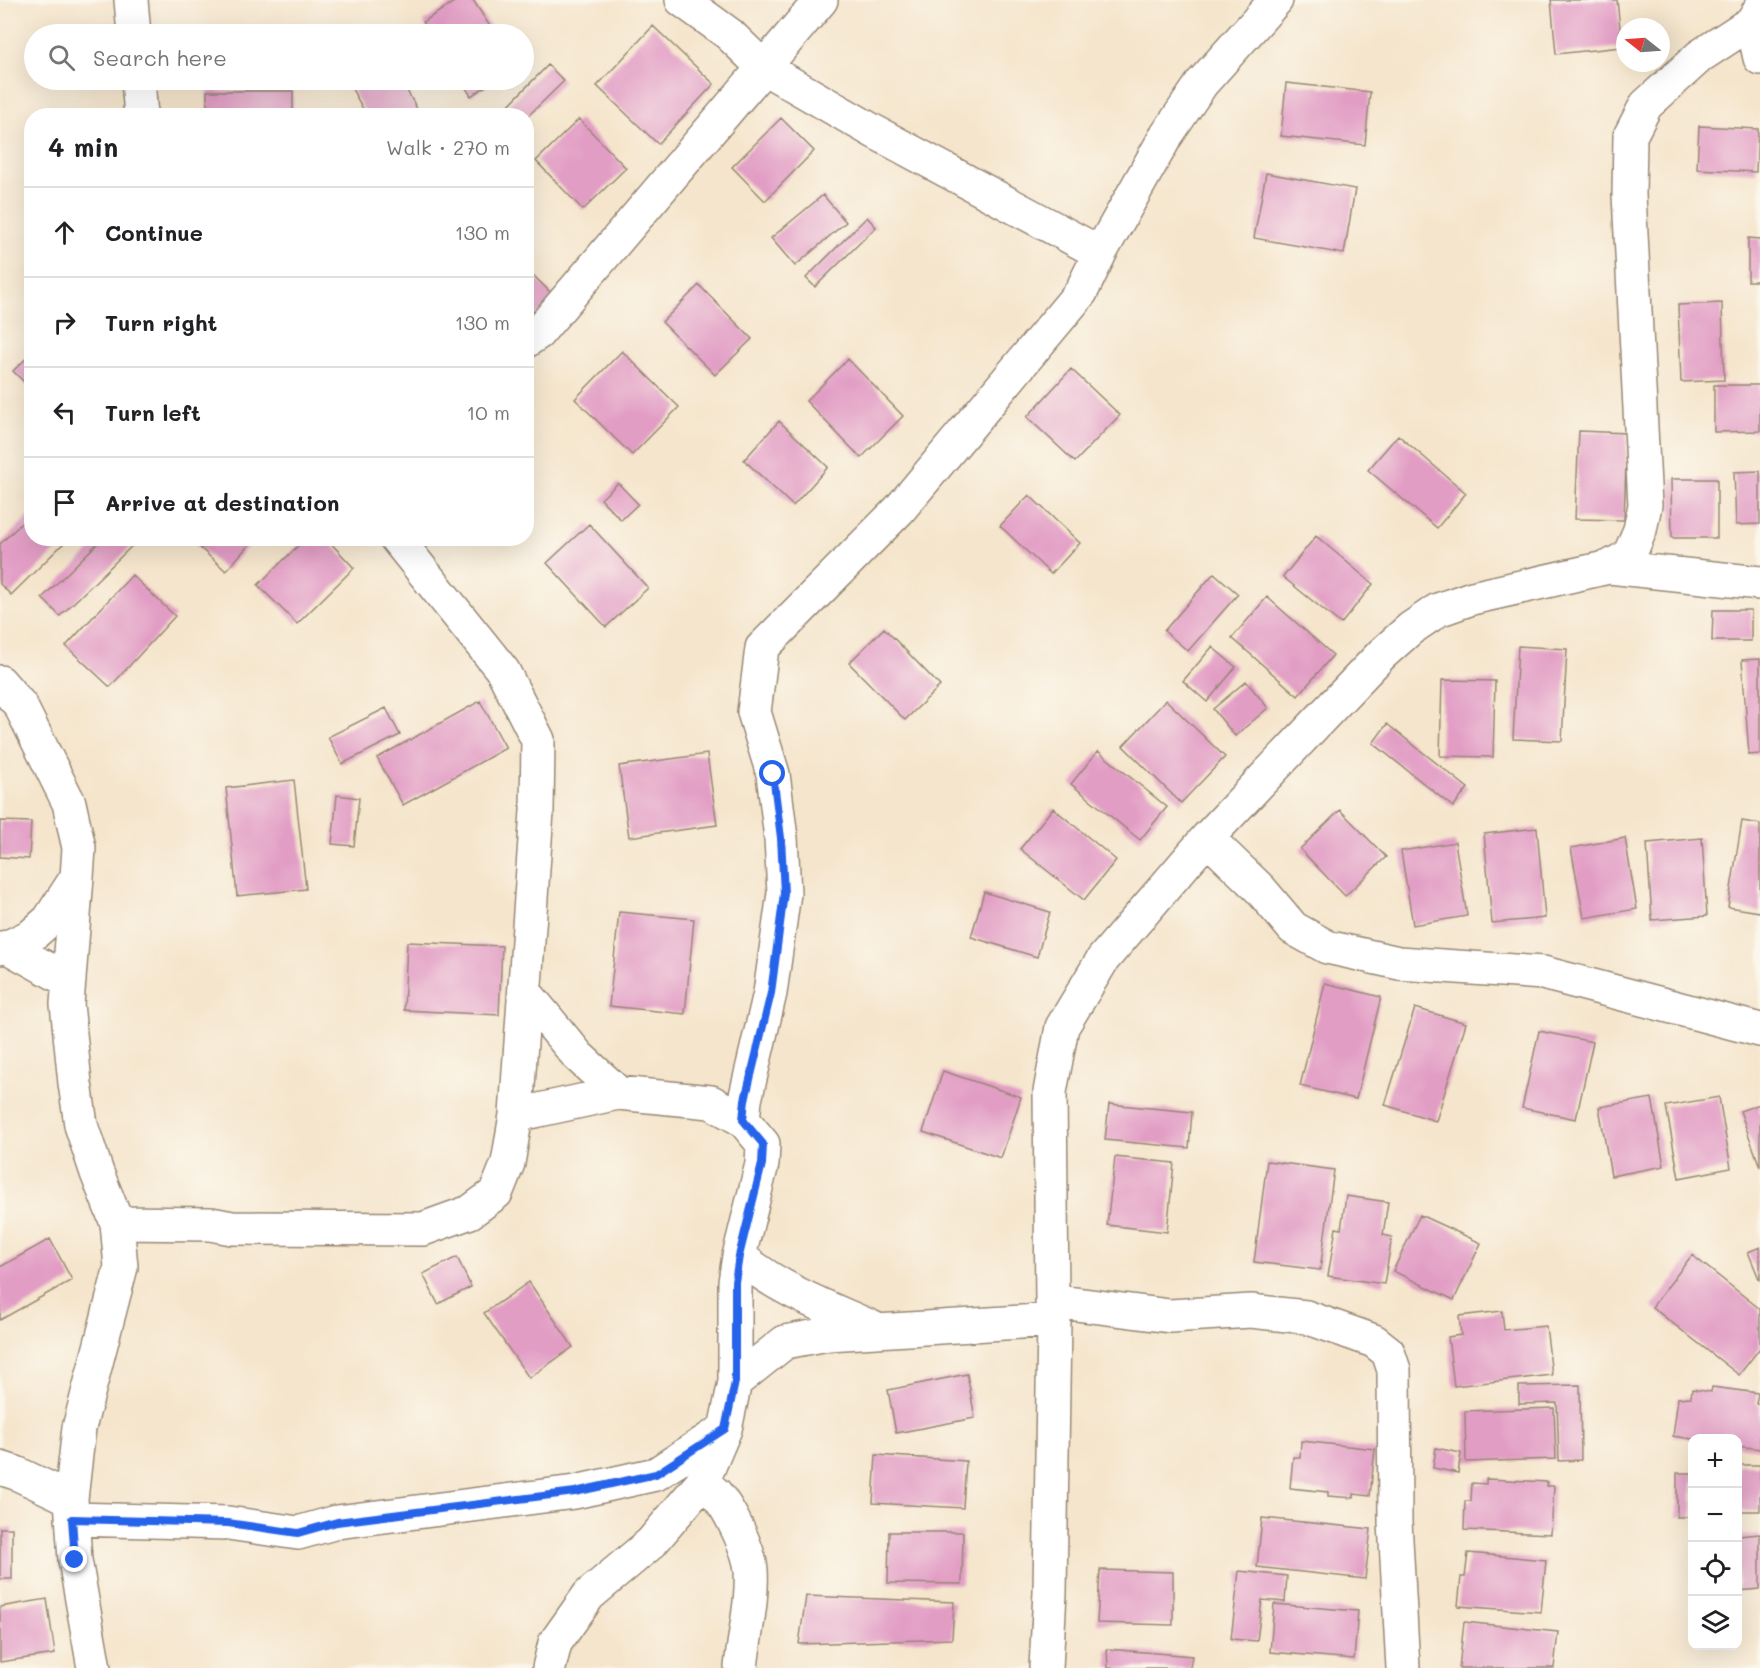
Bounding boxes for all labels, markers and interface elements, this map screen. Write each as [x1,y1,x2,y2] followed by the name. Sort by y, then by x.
[1616,18,1670,72] north arrow
[24,24,534,90] search box
[45,41,78,74] icon: search
[93,43,227,72] text: Search here
[48,130,118,164] text: 4 min
[386,134,510,160] text: Walk · 270 m
[48,216,81,249] icon: ahead
[105,218,203,247] text: Continue
[455,219,510,245] text: 130 m
[48,306,81,339] icon: right
[105,308,217,337] text: Turn right
[455,309,510,335] text: 130 m
[48,396,81,429] icon: left
[105,398,201,427] text: Turn left
[466,399,510,425] text: 10 m
[48,486,81,519] icon: arrive
[105,488,340,517] text: Arrive at destination
[759,760,785,786] route start
[1688,1434,1742,1650] map controls
[1688,1434,1742,1488] button: +
[1688,1488,1742,1542] button: −
[1688,1542,1742,1596] button: locate
[61,1546,87,1572] route end
[1688,1596,1742,1650] button: layers

